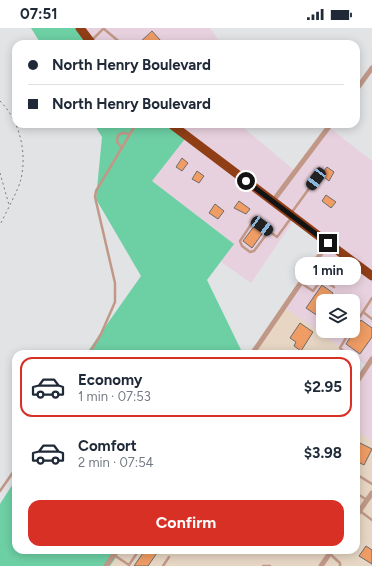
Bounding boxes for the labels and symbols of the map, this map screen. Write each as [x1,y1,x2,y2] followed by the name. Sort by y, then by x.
[304,166,328,192] car
[237,172,255,190] route start
[249,214,275,238] car
[319,234,337,252] route end
[295,257,361,285] callout: 1 min

